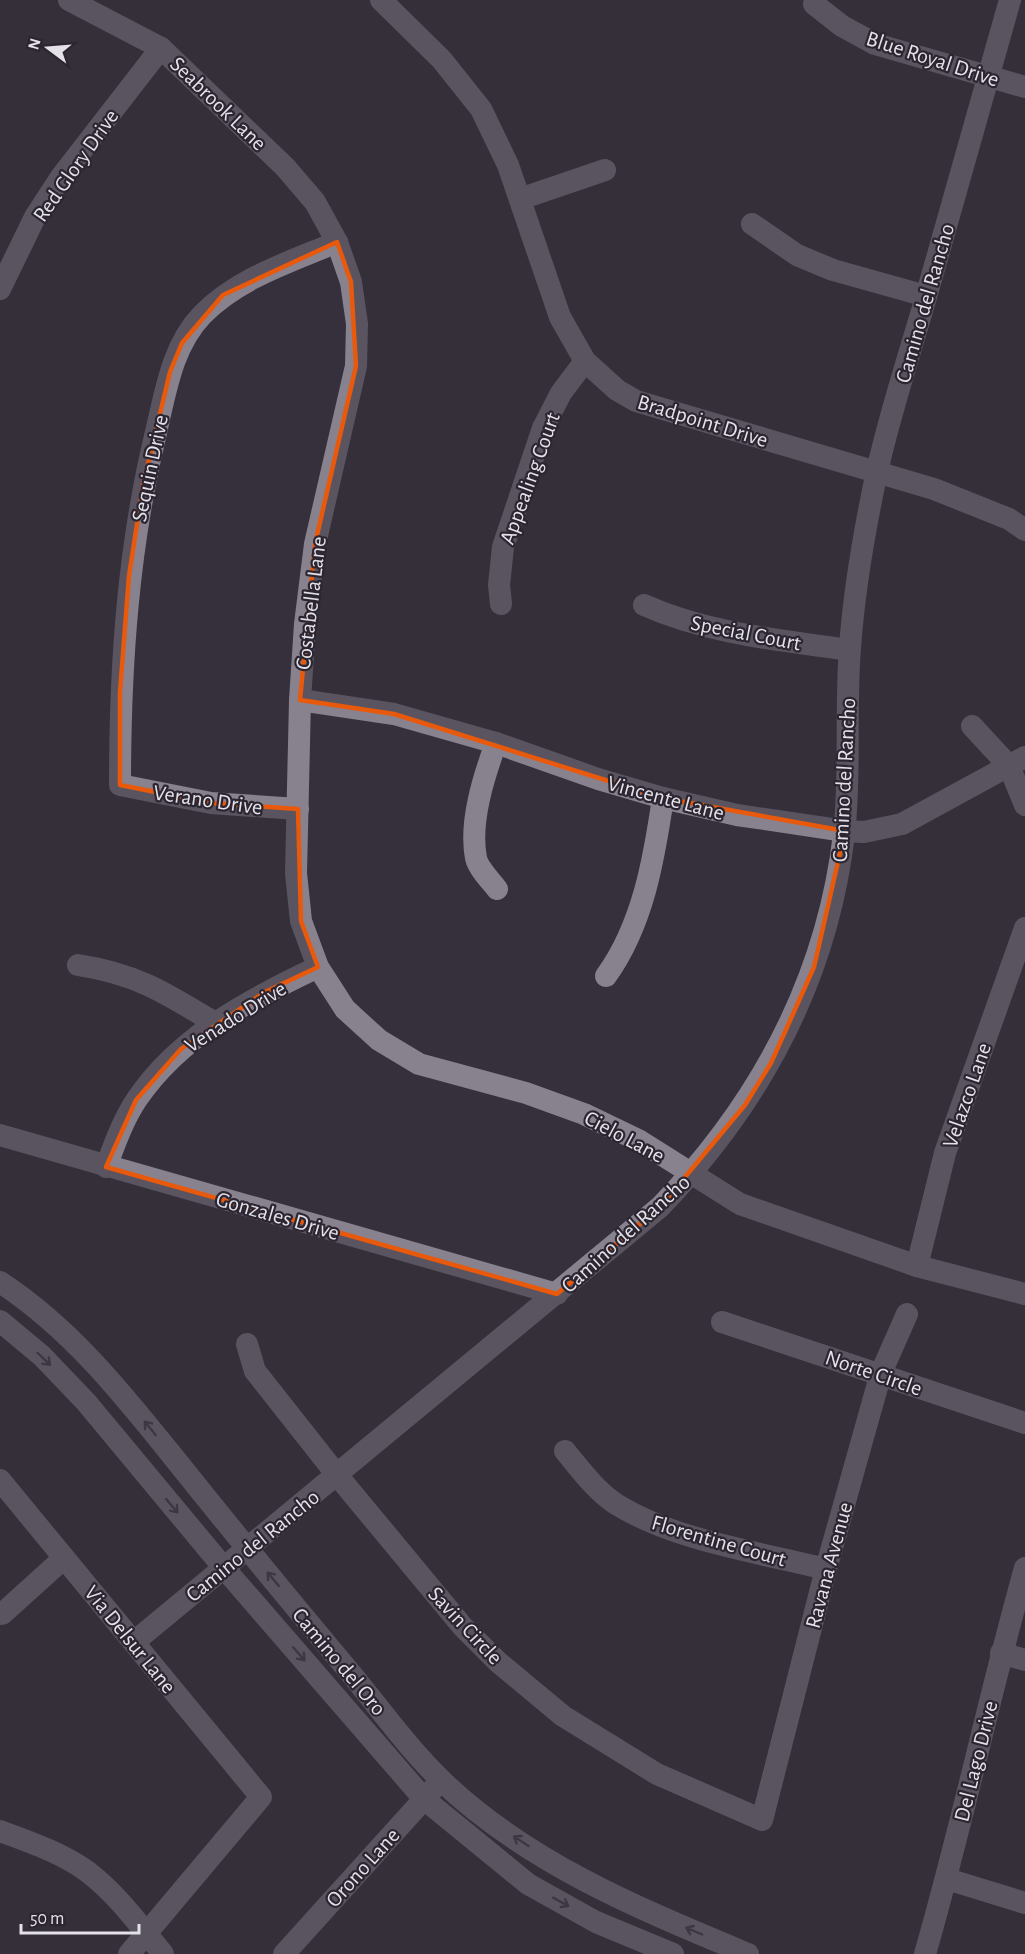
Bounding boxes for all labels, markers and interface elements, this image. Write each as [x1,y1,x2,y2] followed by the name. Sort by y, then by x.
[18,18,78,78] north arrow
[864,27,1002,91] street label: Blue Royal Drive
[25,37,44,52] text: N
[166,53,271,155] street label: Seabrook Lane
[29,105,123,226] street label: Red Glory Drive
[892,221,958,385] street label: Camino del Rancho
[635,391,771,451] street label: Bradpoint Drive
[496,410,564,547] street label: Appealing Court
[128,413,172,524] street label: Sequin Drive
[292,535,330,671] street label: Costabella Lane
[689,612,803,654] street label: Special Court
[829,697,859,863] street label: Camino del Rancho
[605,772,727,824] street label: Vincente Lane
[152,781,264,819] street label: Verano Drive
[181,977,290,1057] street label: Venado Drive
[939,1040,995,1151] street label: Velazco Lane
[581,1107,668,1167] street label: Cielo Lane
[557,1171,694,1297] street label: Camino del Rancho
[214,1188,342,1244] street label: Gonzales Drive
[823,1346,925,1400] street label: Norte Circle
[37,1352,52,1366] one-way arrow
[143,1420,156,1436] one-way arrow
[182,1485,323,1606] street label: Camino del Rancho
[166,1498,179,1514] one-way arrow
[802,1500,856,1631] street label: Ravana Avenue
[649,1511,788,1571] street label: Florentine Court
[266,1572,279,1588] one-way arrow
[80,1582,180,1698] street label: Via Delsur Lane
[424,1583,507,1669] street label: Savin Circle
[288,1604,390,1719] street label: Camino del Oro
[292,1646,306,1661] one-way arrow
[950,1699,1002,1824] street label: Del Lago Drive
[322,1824,404,1911] street label: Orono Lane
[513,1835,530,1847] one-way arrow
[552,1896,569,1908] one-way arrow
[21,1897,140,1935] scale bar
[30,1910,64,1928] text: 50 m
[685,1925,703,1936] one-way arrow

